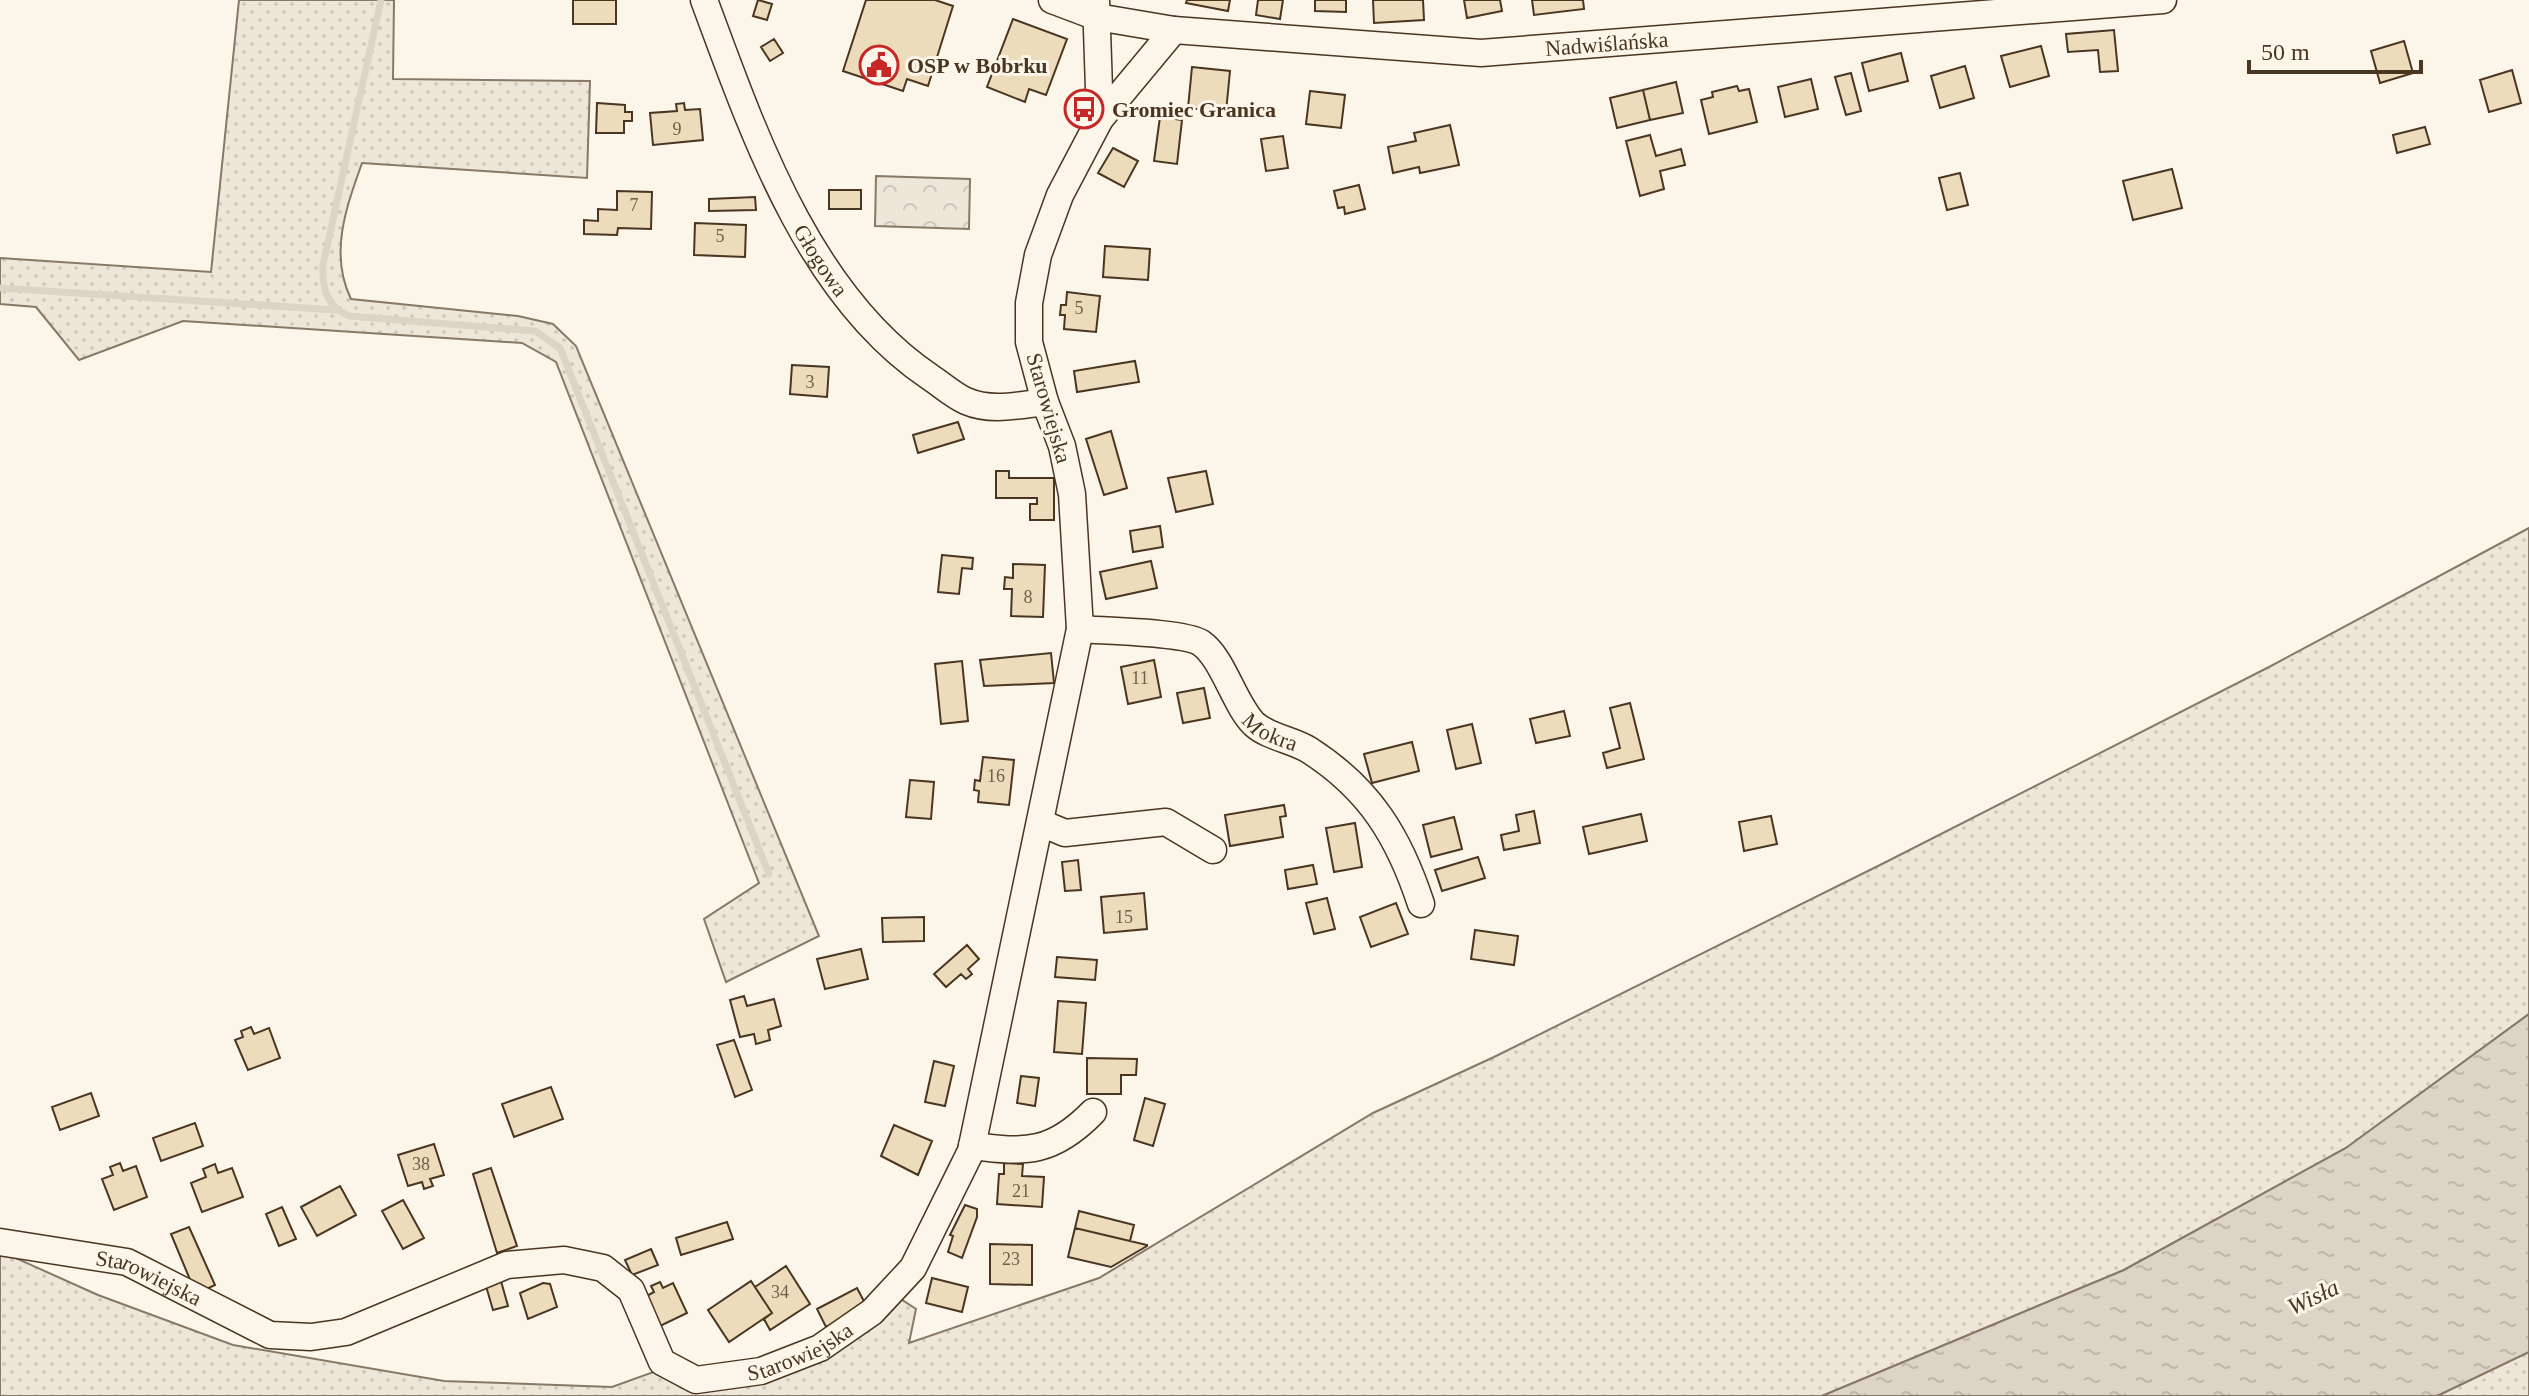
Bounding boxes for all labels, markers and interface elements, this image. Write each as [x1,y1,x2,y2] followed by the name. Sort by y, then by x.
[2249,24,2421,74] scale bar
[1544,26,1669,60] street label: Nadwiślańska
[2261,39,2310,65] text: 50 m
[858,44,900,86] public building icon: OSP w Bobrku
[907,53,1048,78] place label: OSP w Bobrku
[1063,88,1105,130] bus stop icon: Gromiec Granica
[1112,97,1276,122] place label: Gromiec Granica
[673,119,682,139] house number: 9
[630,195,639,215] house number: 7
[789,220,854,301] street label: Głogowa
[716,226,725,246] house number: 5
[1075,298,1084,318] house number: 5
[1021,350,1077,466] street label: Starowiejska
[806,372,815,392] house number: 3
[1024,587,1033,607] house number: 8
[1131,668,1149,688] house number: 11
[1237,707,1301,756] street label: Mokra
[987,766,1005,786] house number: 16
[1115,907,1133,927] house number: 15
[412,1154,430,1174] house number: 38
[1012,1181,1030,1201] house number: 21
[94,1245,206,1311] street label: Starowiejska
[1002,1249,1020,1269] house number: 23
[2283,1274,2343,1320] water label: Wisła
[771,1282,789,1302] house number: 34
[746,1317,857,1385] street label: Starowiejska

